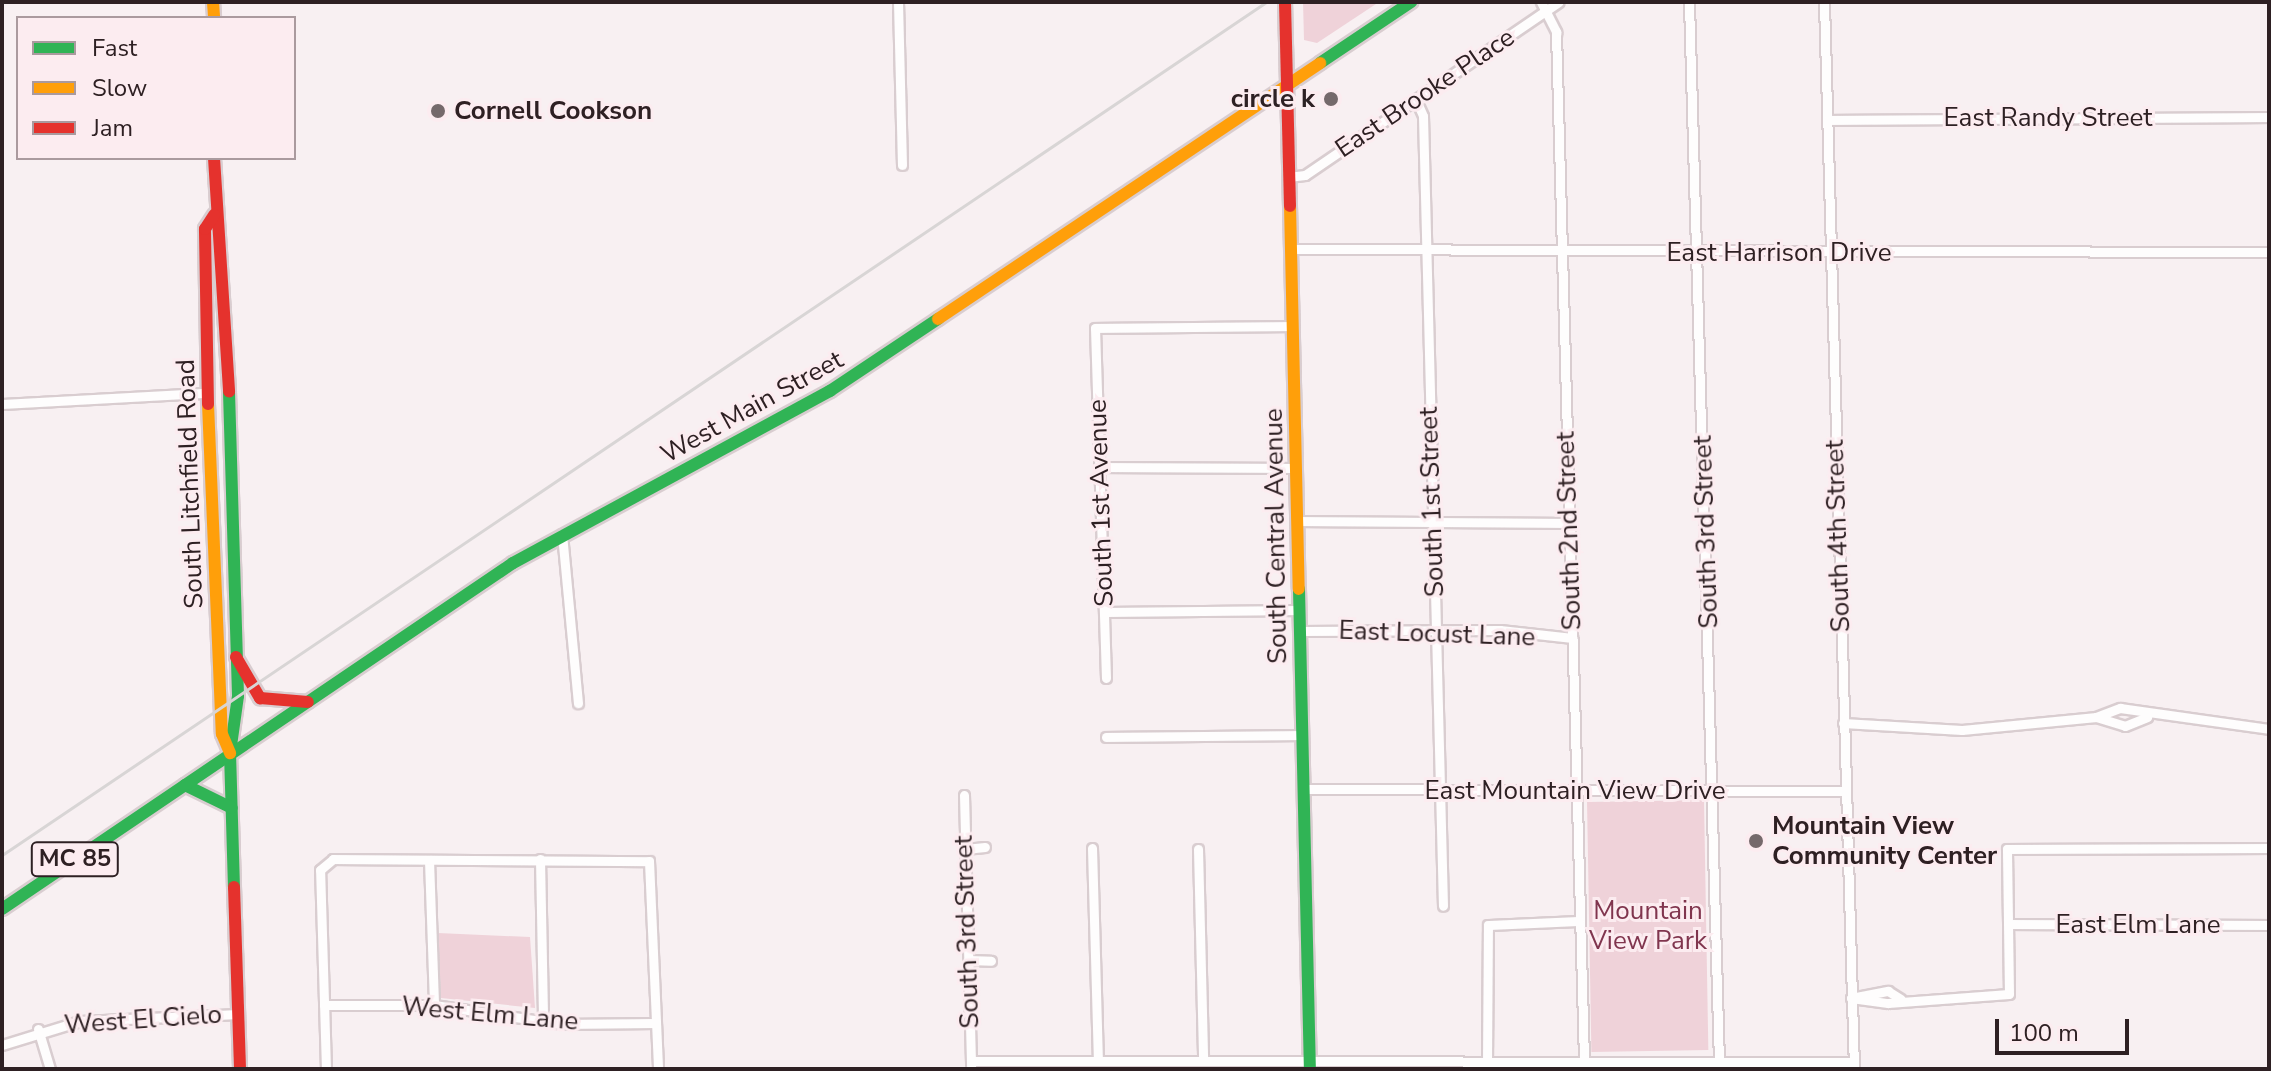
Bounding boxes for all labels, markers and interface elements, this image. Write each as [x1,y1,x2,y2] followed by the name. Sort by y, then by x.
[16,16,296,160] legend
[1330,22,1520,164] street label: East Brooke Place
[92,32,137,64] text: Fast
[92,72,147,104] text: Slow
[1231,83,1315,115] place label: circle k
[1322,90,1340,108] marker: circle k
[454,95,652,127] place label: Cornell Cookson
[429,102,447,120] marker: Cornell Cookson
[1944,102,2152,134] street label: East Randy Street
[92,112,133,144] text: Jam
[1666,237,1892,269] street label: East Harrison Drive
[655,344,849,470] street label: West Main Street
[170,359,210,609] street label: South Litchfield Road
[1082,399,1120,607] street label: South 1st Avenue
[1413,406,1451,598] street label: South 1st Street
[1258,408,1294,664] street label: South Central Avenue
[1550,431,1588,631] street label: South 2nd Street
[1687,435,1725,629] street label: South 3rd Street
[1819,439,1857,633] street label: South 4th Street
[1338,615,1536,653] street label: East Locust Lane
[1424,775,1726,807] street label: East Mountain View Drive
[1772,810,1997,872] place label: Mountain View Community Center
[1747,832,1765,850] marker: Mountain View Community Center
[948,835,986,1029] street label: South 3rd Street
[29,839,121,879] road number: MC 85
[1589,895,1707,956] park label: Mountain View Park
[2055,909,2221,941] street label: East Elm Lane
[400,991,580,1037] street label: West Elm Lane
[63,999,223,1041] street label: West El Cielo
[1999,1003,2133,1053] scale bar
[2009,1017,2079,1049] text: 100 m

